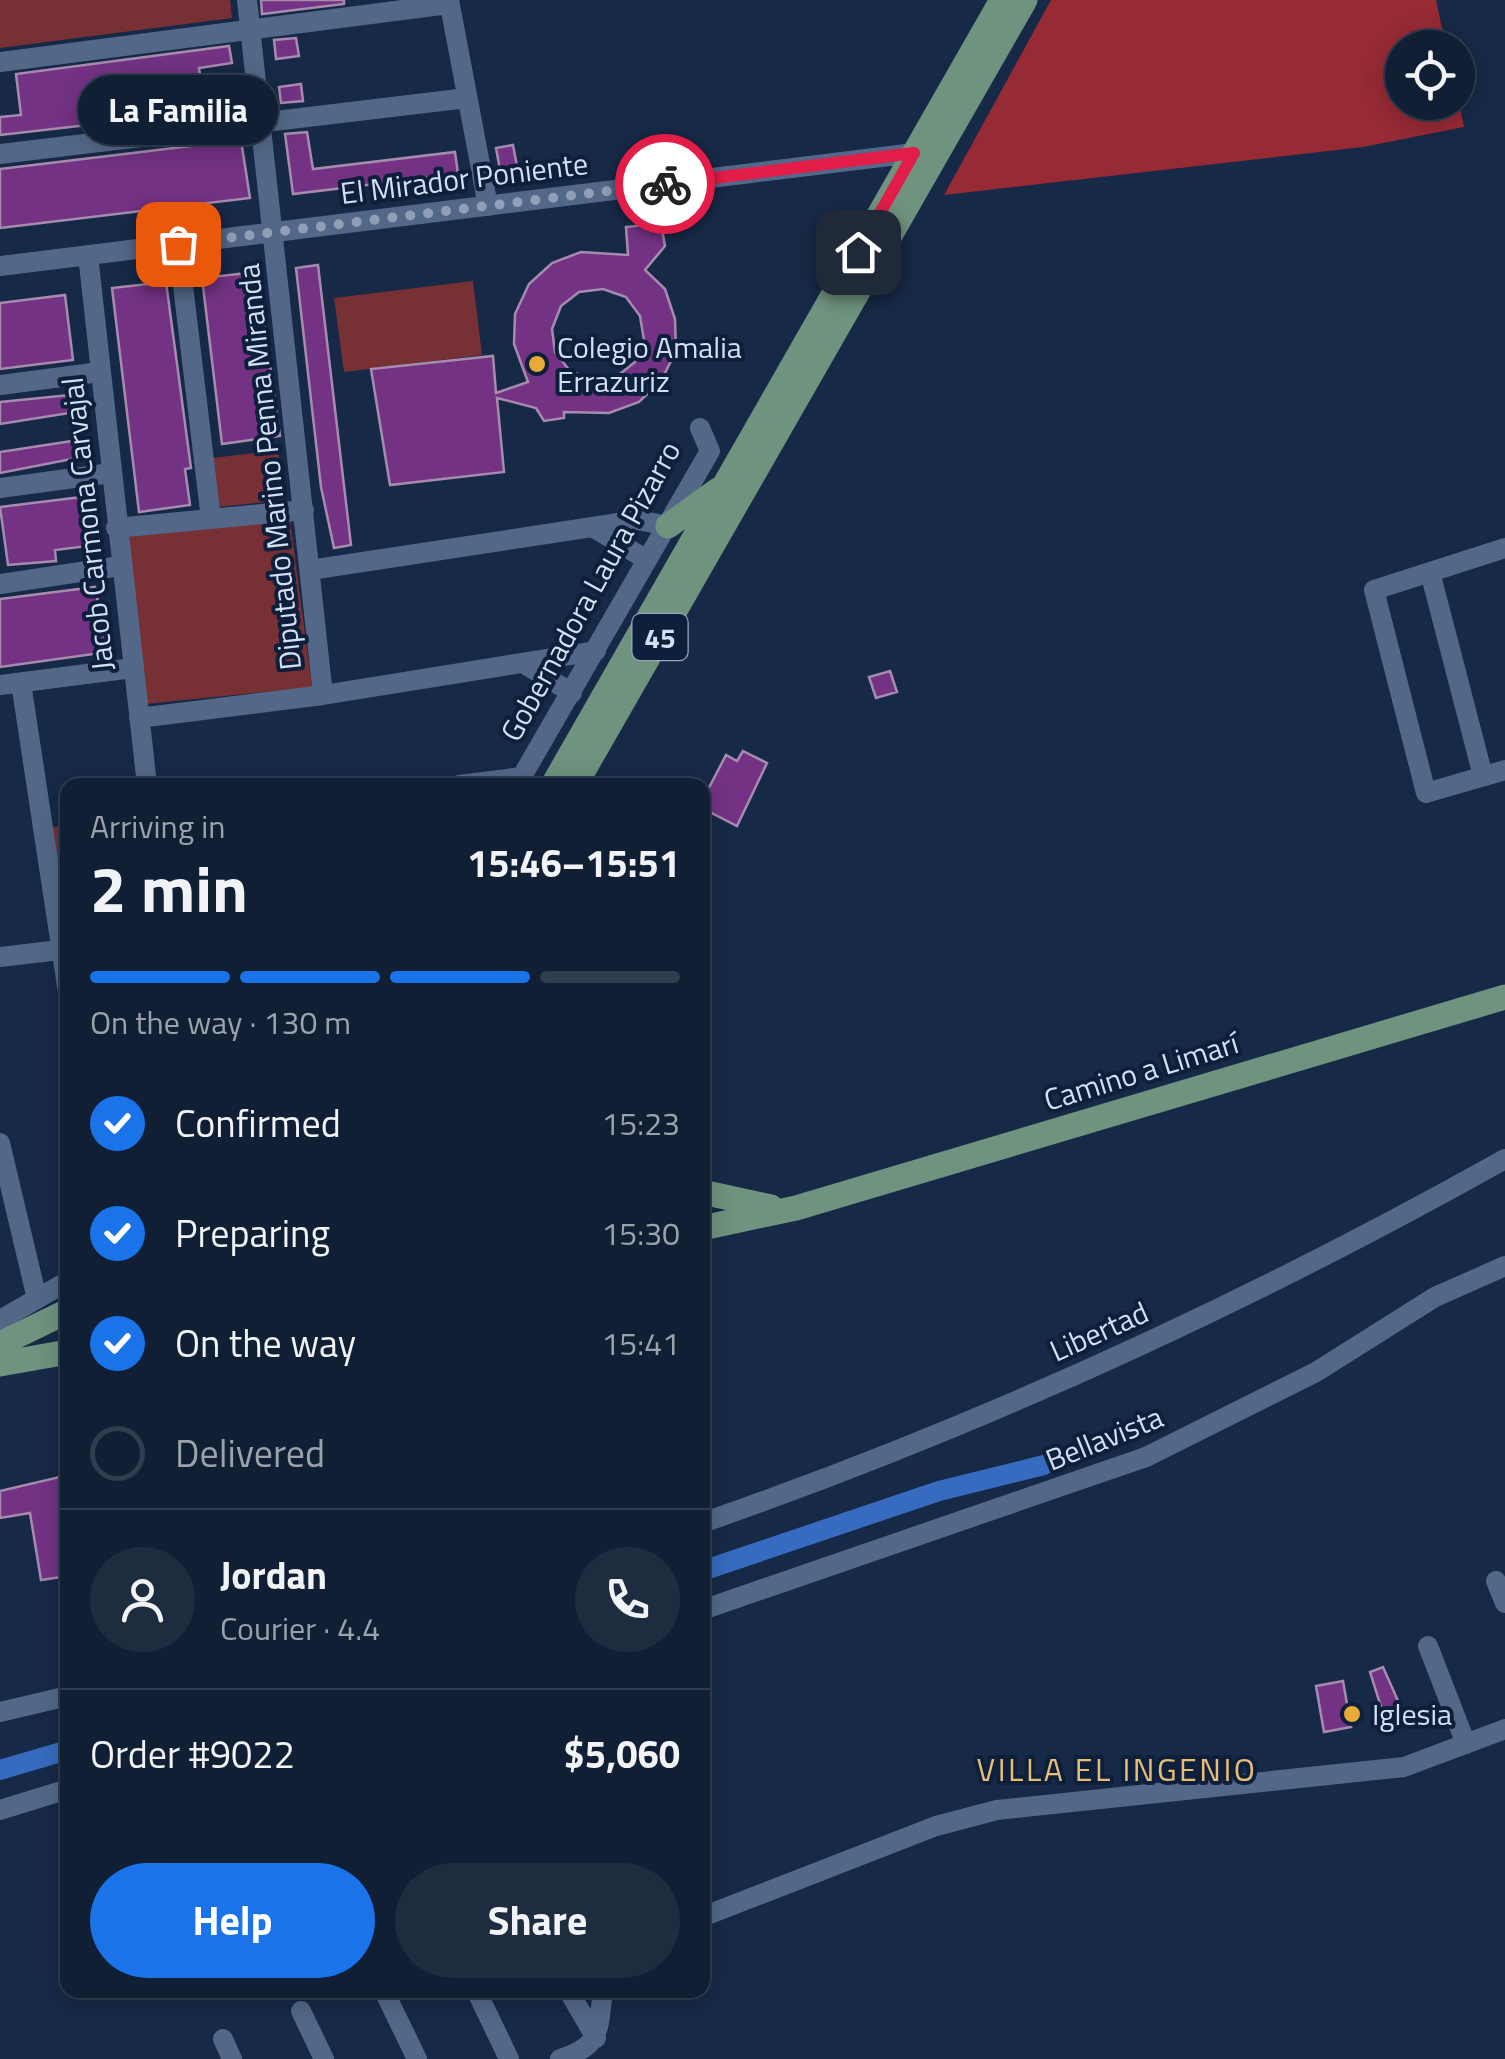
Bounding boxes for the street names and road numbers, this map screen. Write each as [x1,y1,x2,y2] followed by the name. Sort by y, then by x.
[338,140,590,216] street label: El Mirador Poniente
[225,262,313,672] street label: Diputado Marino Penna Miranda
[49,375,125,673] street label: Jacob Carmona Carvajal
[488,432,692,750] street label: Gobernadora Laura Pizarro
[632,614,688,660] road number: 45
[1038,1019,1246,1122] street label: Camino a Limarí
[1042,1289,1156,1373] street label: Libertad
[1038,1394,1170,1482] street label: Bellavista

